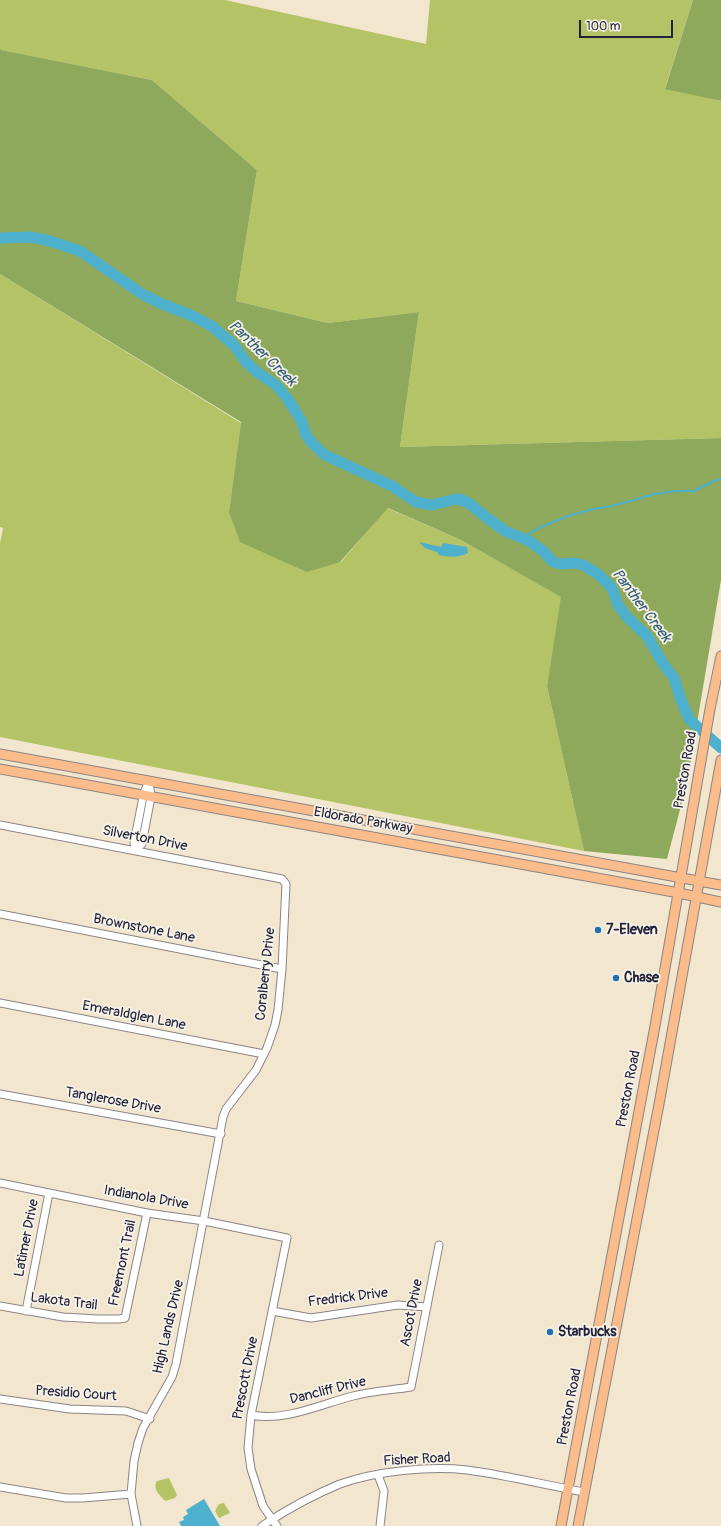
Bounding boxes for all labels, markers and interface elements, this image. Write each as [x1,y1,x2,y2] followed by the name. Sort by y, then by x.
[581,12,675,38] scale bar
[586,19,620,34] text: 100 m
[224,317,300,391] water label: Panther Creek
[608,566,674,646] water label: Panther Creek
[671,730,701,810] street label: Preston Road
[312,804,414,838] street label: Eldorado Parkway
[101,823,189,855] street label: Silverton Drive
[92,911,196,947] street label: Brownstone Lane
[606,922,658,938] place label: 7-Eleven
[593,925,603,935] marker: 7-Eleven
[253,927,279,1021] street label: Coralberry Drive
[624,970,659,986] place label: Chase
[611,973,621,983] marker: Chase
[81,998,187,1034] street label: Emeraldglen Lane
[613,1049,645,1129] street label: Preston Road
[64,1084,162,1118] street label: Tanglerose Drive
[102,1182,190,1214] street label: Indianola Drive
[11,1198,43,1278] street label: Latimer Drive
[106,1218,140,1308] street label: Freemont Trail
[150,1278,188,1376] street label: High Lands Drive
[397,1278,427,1348] street label: Ascot Drive
[307,1285,389,1311] street label: Fredrick Drive
[29,1290,99,1314] street label: Lakota Trail
[558,1324,616,1340] place label: Starbucks
[545,1327,555,1337] marker: Starbucks
[230,1335,262,1421] street label: Prescott Drive
[554,1367,586,1447] street label: Preston Road
[288,1373,368,1409] street label: Dancliff Drive
[35,1383,117,1405] street label: Presidio Court
[383,1450,451,1470] street label: Fisher Road

